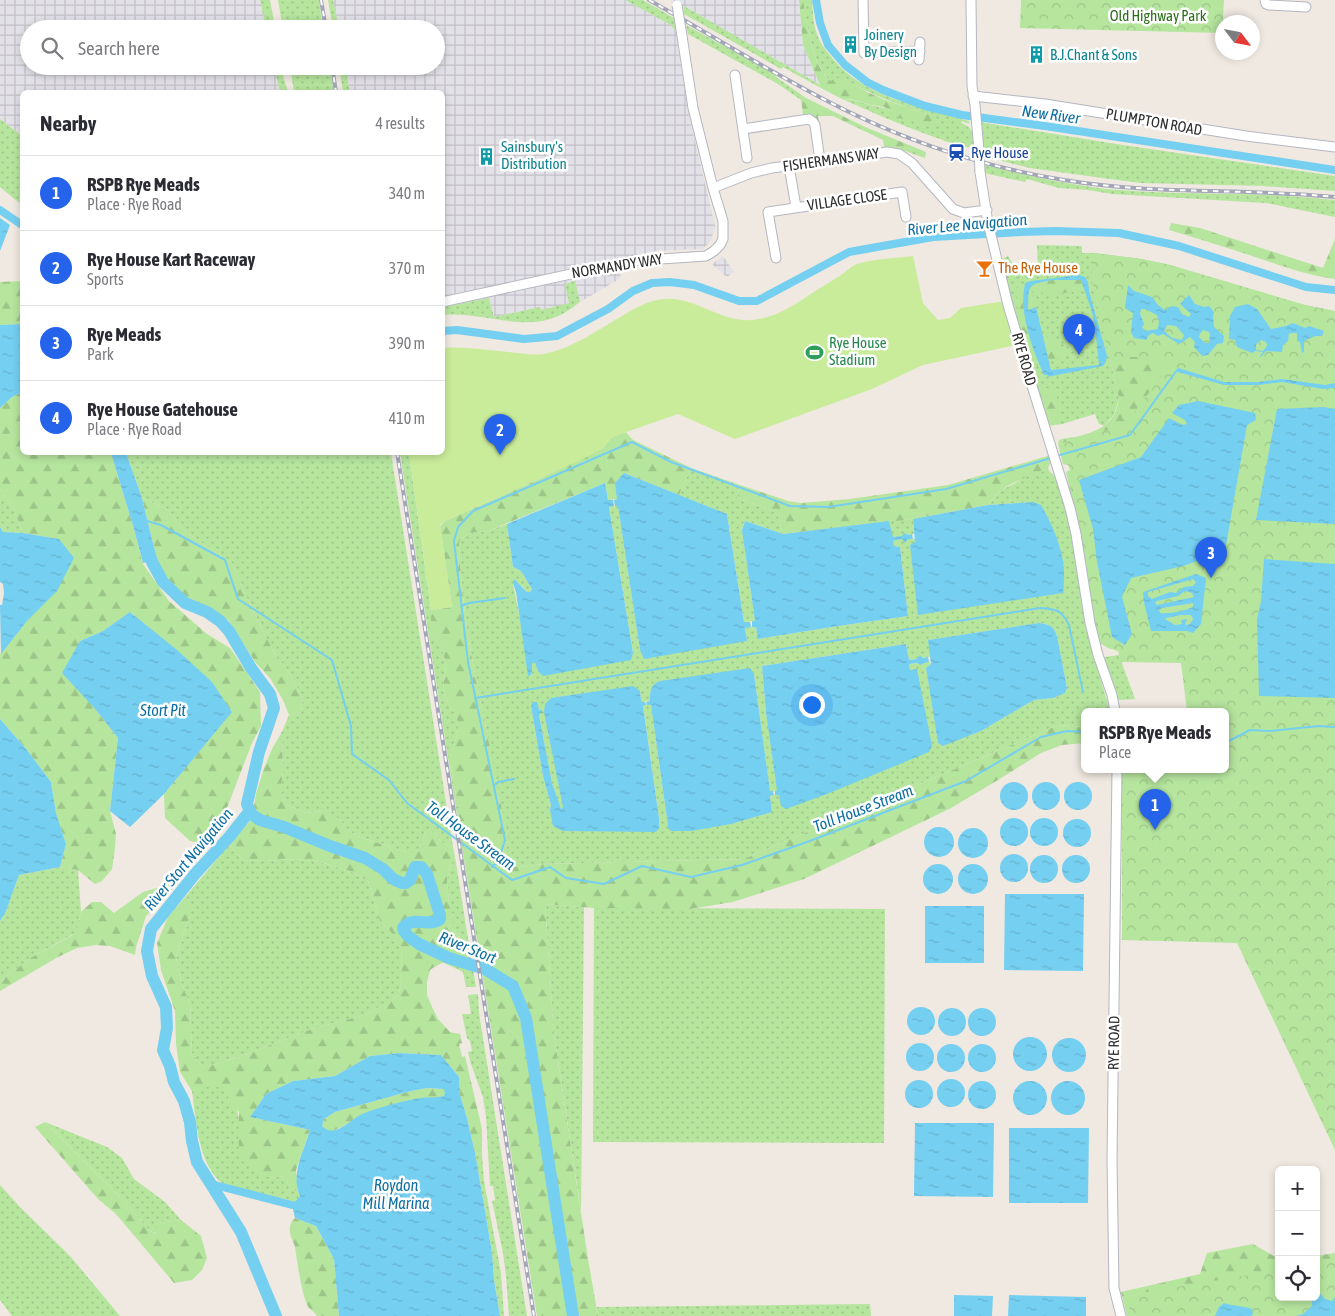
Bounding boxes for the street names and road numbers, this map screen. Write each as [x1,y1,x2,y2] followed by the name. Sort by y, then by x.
[1105,105,1203,138] street label: PLUMPTON ROAD
[782,144,881,175] street label: FISHERMANS WAY
[806,185,888,214] street label: VILLAGE CLOSE
[570,250,664,281] street label: NORMANDY WAY
[1009,330,1040,387] street label: RYE ROAD
[1105,1016,1122,1070] street label: RYE ROAD

